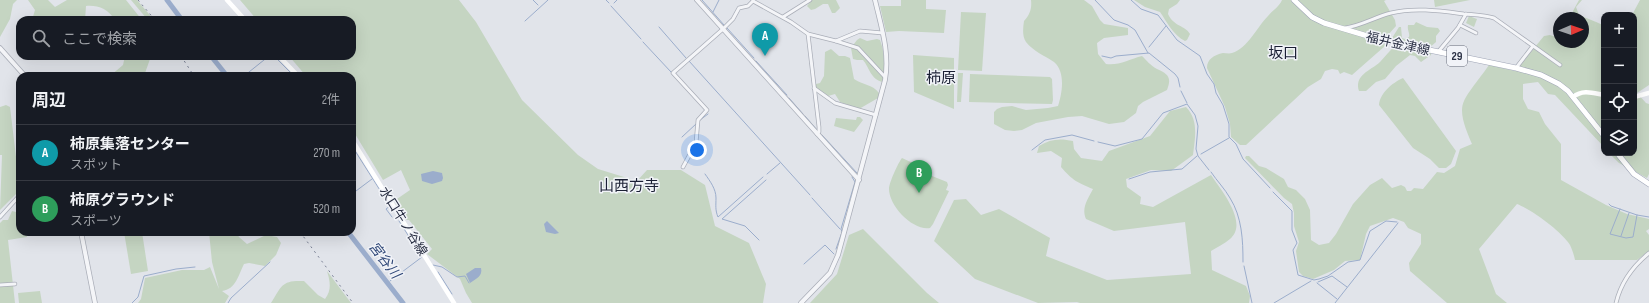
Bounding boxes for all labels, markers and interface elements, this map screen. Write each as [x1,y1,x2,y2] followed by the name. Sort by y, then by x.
[1553,12,1589,48] north arrow
[1601,12,1637,156] map controls
[1601,12,1637,48] button: +
[16,16,356,60] search box
[752,23,778,56] pin: A
[30,27,52,49] icon: search
[1364,29,1431,59] street label: 福井金津線
[62,30,137,49] text: ここで検索
[1268,44,1298,63] district label: 坂口
[1447,46,1467,66] road number: 29
[1601,48,1637,84] button: −
[926,69,956,88] district label: 柿原
[1601,84,1637,120] button: locate
[32,91,66,111] text: 周辺
[322,92,340,108] text: 2件
[1601,120,1637,156] button: layers
[70,135,190,154] text: 柿原集落センター
[687,140,707,160] your location
[42,145,48,161] text: A
[313,145,340,161] text: 270 m
[70,157,122,173] text: スポット
[906,160,932,193] pin: B
[599,177,659,196] district label: 山西方寺
[376,184,431,259] street label: 水口牛ノ谷線
[70,191,175,210] text: 柿原グラウンド
[42,201,48,217] text: B
[313,201,340,217] text: 520 m
[70,213,122,229] text: スポーツ
[365,239,405,284] water label: 宮谷川

